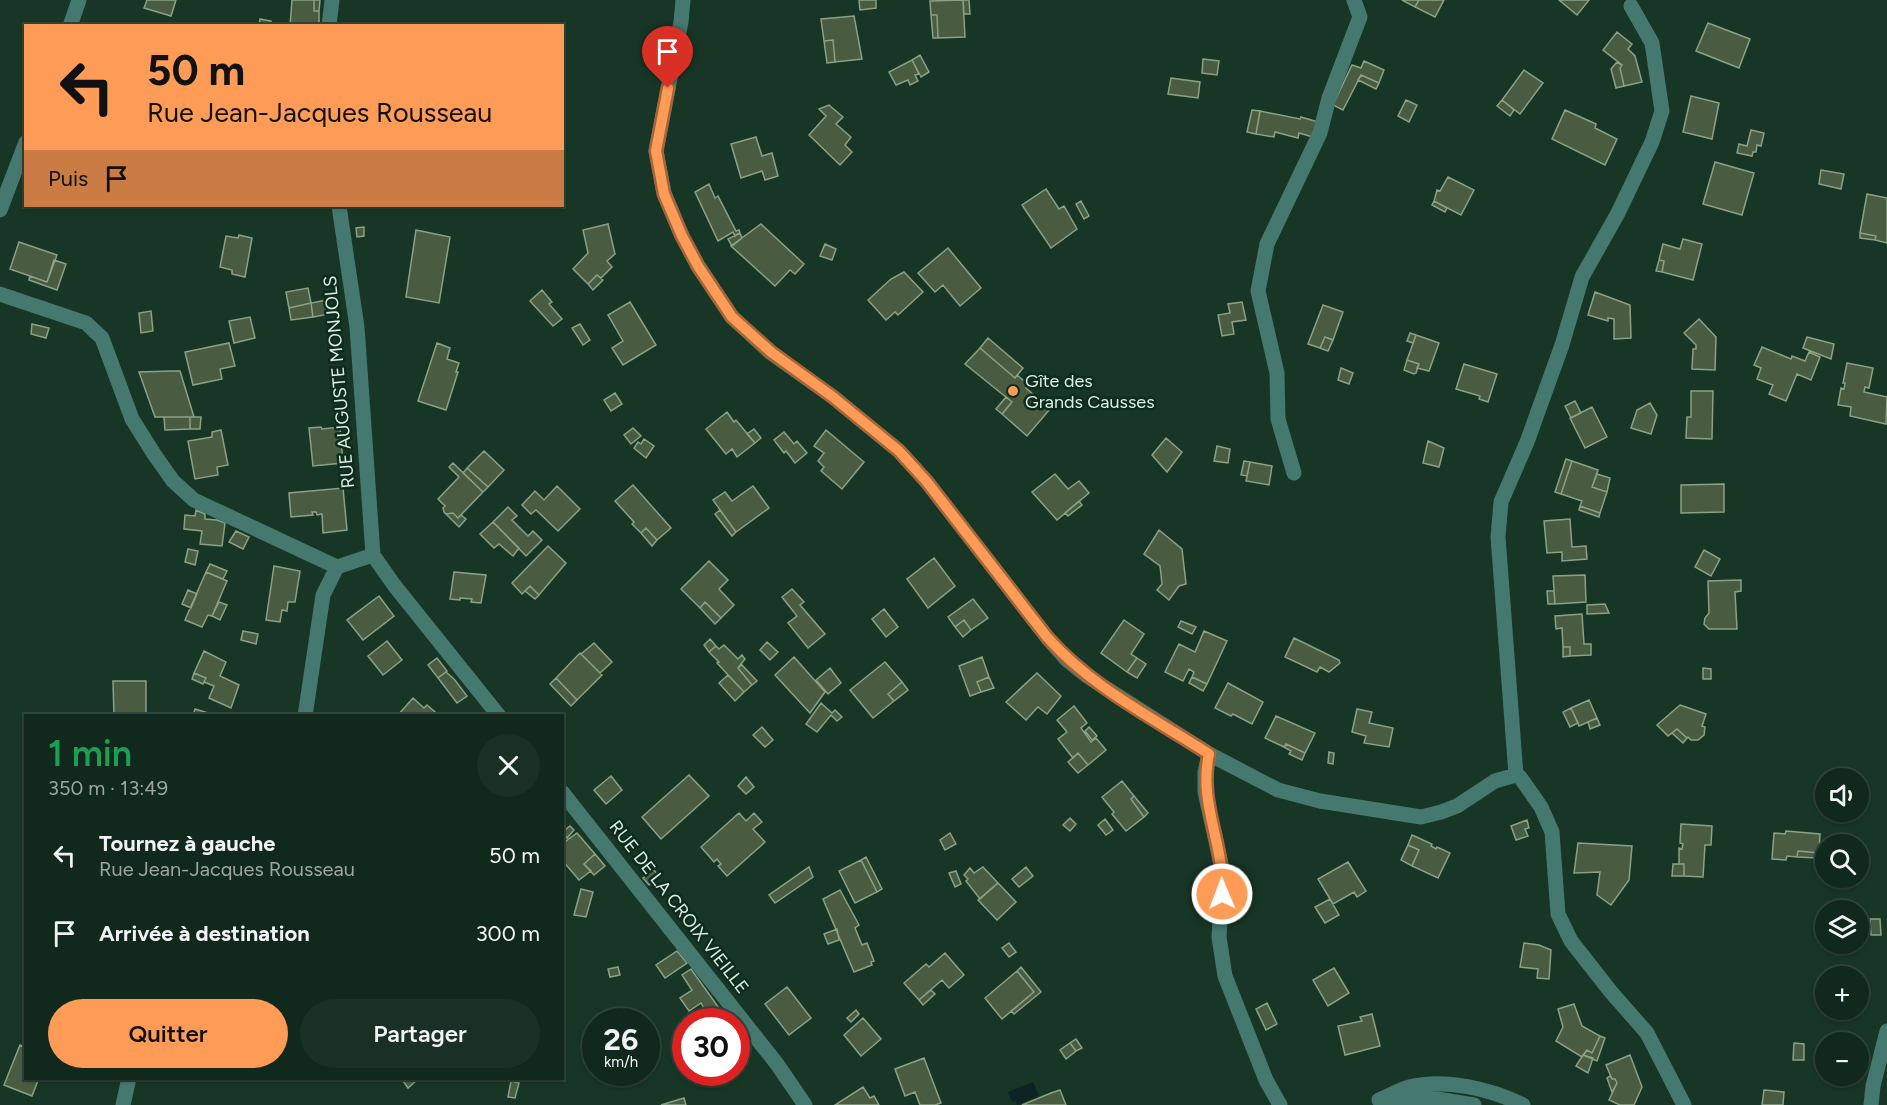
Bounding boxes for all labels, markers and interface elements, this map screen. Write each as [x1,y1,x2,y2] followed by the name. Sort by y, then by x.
[642,26,693,88] pin
[651,35,684,68] icon: arrive
[147,45,245,96] text: 50 m
[48,48,126,126] icon: left
[147,96,492,129] text: Rue Jean-Jacques Rousseau
[100,162,133,195] icon: arrive
[48,165,88,192] text: Puis
[319,275,359,489] street label: RUE AUGUSTE MONJOLS
[1025,370,1155,413] place label: Gîte des Grands Causses
[1006,384,1020,398] marker: Gîte des Grands Causses
[48,732,132,775] text: 1 min
[477,734,540,797] button: close
[1815,768,1869,1086] map controls
[1815,768,1869,822] button: sound
[48,776,168,800] text: 350 m · 13:49
[605,816,753,998] street label: RUE DE LA CROIX VIEILLE
[99,830,275,857] text: Tournez à gauche
[1815,834,1869,888] button: search
[48,839,81,872] icon: left
[489,842,540,869] text: 50 m
[99,857,355,881] text: Rue Jean-Jacques Rousseau
[1190,862,1254,926] position arrow
[1815,900,1869,954] button: layers
[48,917,81,950] icon: arrive
[99,920,310,947] text: Arrivée à destination
[476,920,540,947] text: 300 m
[1815,966,1869,1020] button: +
[48,999,288,1068] button: Quitter
[300,999,540,1068] button: Partager
[672,1008,750,1086] speed limit sign: 30
[604,1021,638,1058] text: 26
[1815,1032,1869,1086] button: −
[604,1053,638,1071] text: km/h

